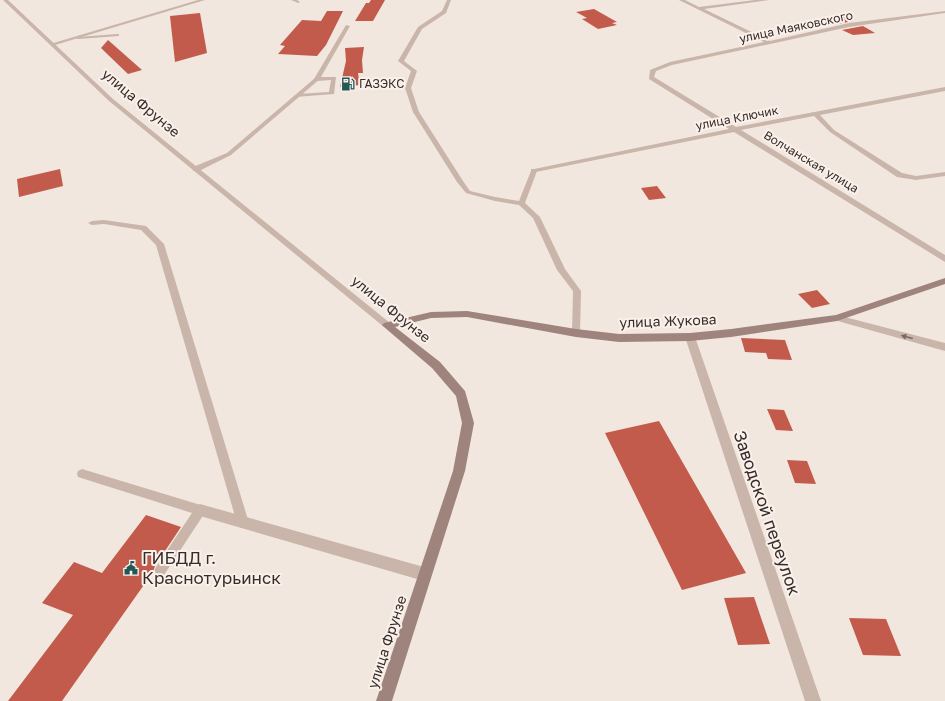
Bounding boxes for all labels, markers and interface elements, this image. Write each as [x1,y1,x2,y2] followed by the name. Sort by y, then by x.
[738,7,854,46] street label: улица Маяковского
[99,65,184,140] street label: улица Фрунзе
[340,76,356,92] fuel station icon: ГАЗЭКС
[359,76,404,91] place label: ГАЗЭКС
[694,102,780,133] street label: улица Ключик
[761,127,861,196] street label: Волчанская улица
[348,272,434,346] street label: улица Фрунзе
[619,310,717,331] street label: улица Жукова
[901,334,913,340] one-way arrow
[729,428,806,598] street label: Заводской переулок
[142,547,281,588] place label: ГИБДД г. Краснотурьинск
[123,560,139,576] public building icon: ГИБДД г. Краснотурьинск
[363,593,410,690] street label: улица Фрунзе

